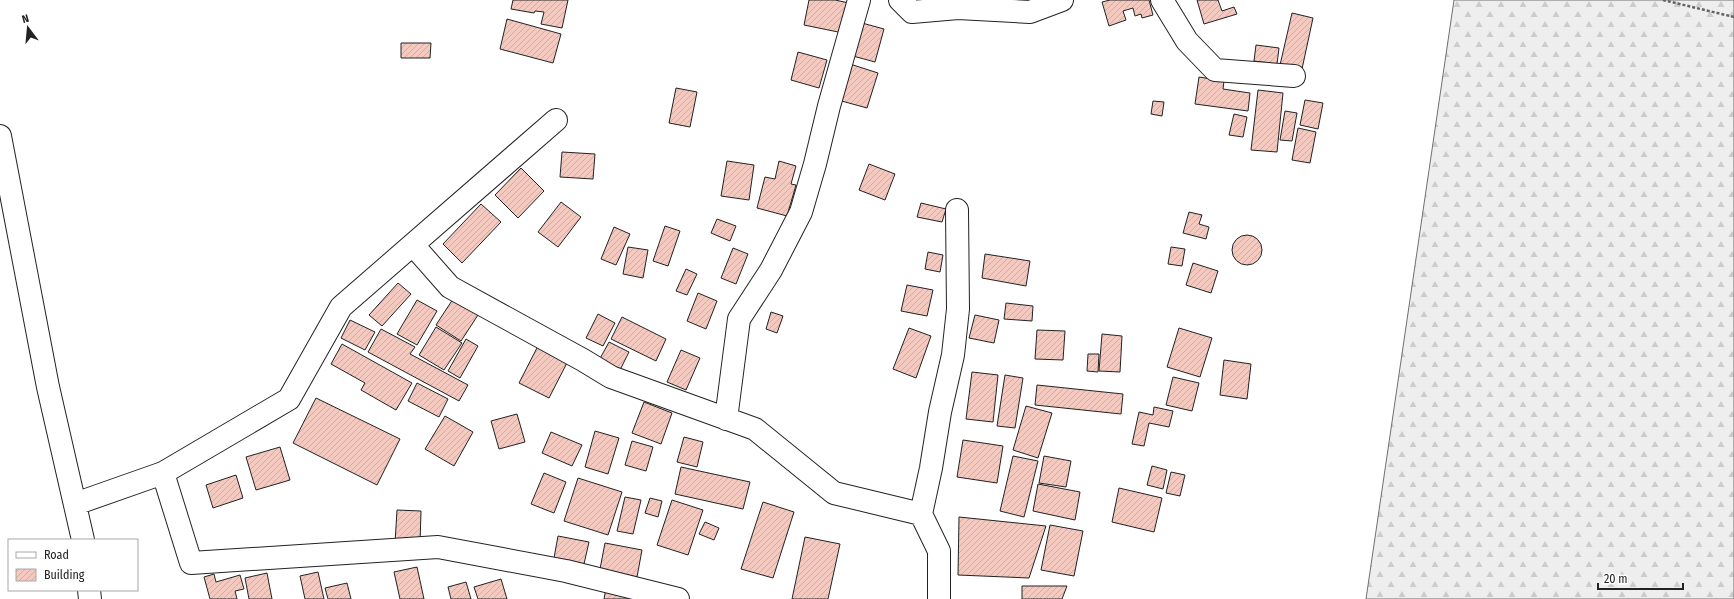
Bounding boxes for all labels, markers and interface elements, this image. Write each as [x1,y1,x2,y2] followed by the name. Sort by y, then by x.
[8,8,48,48] north arrow
[20,12,30,26] text: N
[8,539,138,591] legend
[44,548,69,562] text: Road
[1598,565,1683,591] scale bar
[44,568,85,582] text: Building
[1604,572,1628,586] text: 20 m

